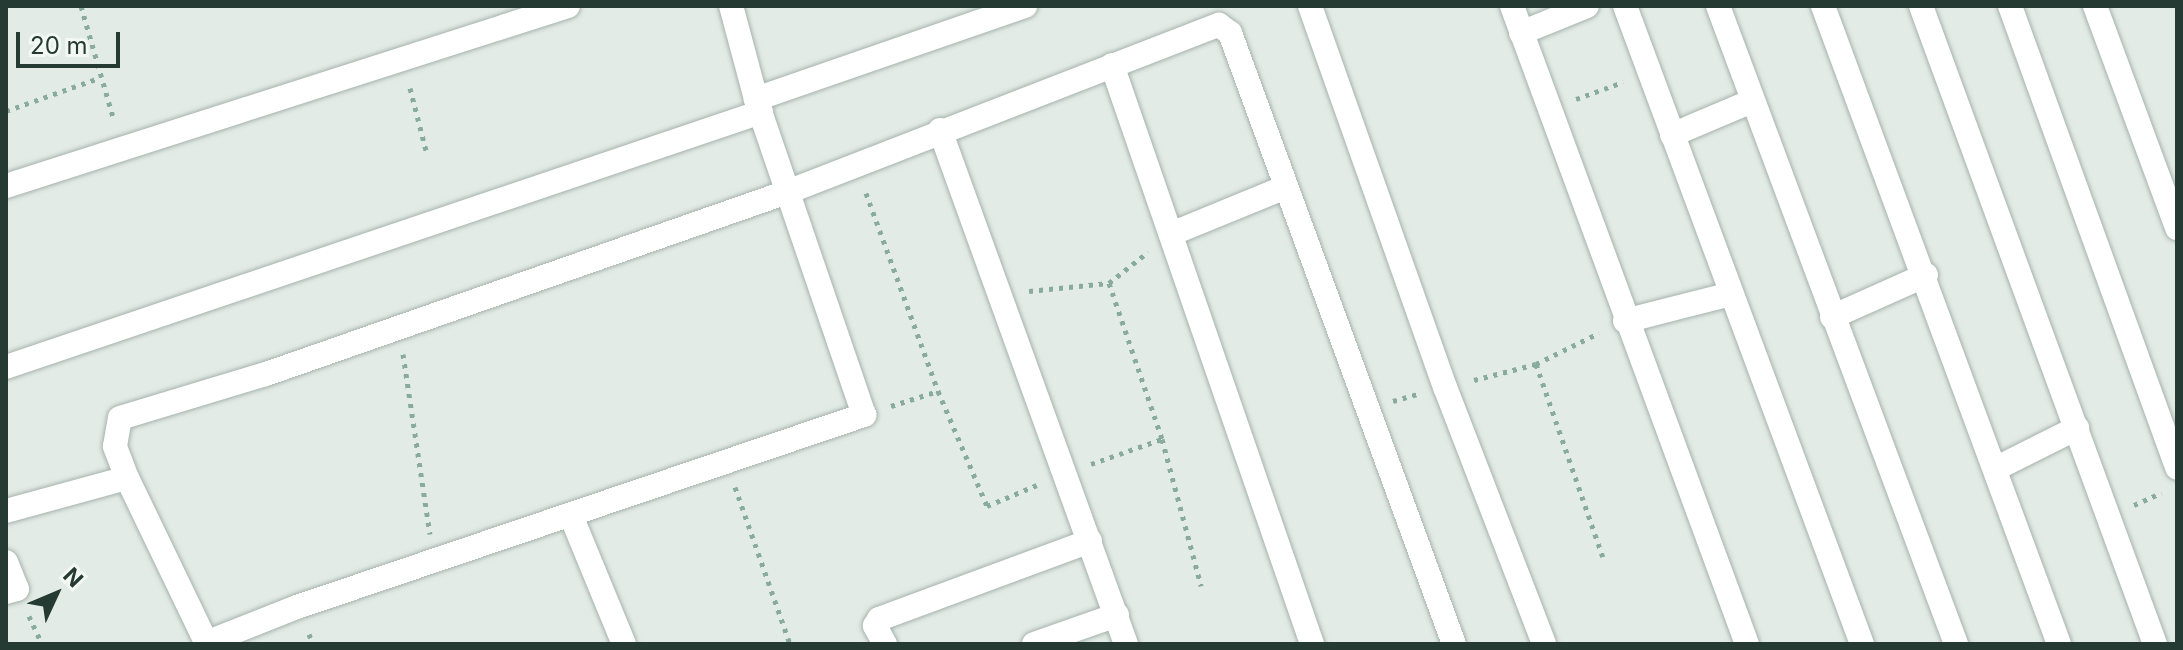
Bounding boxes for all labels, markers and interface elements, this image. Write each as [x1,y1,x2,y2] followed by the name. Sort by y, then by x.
[20,16,124,66] scale bar
[30,31,88,60] text: 20 m
[16,554,96,634] north arrow
[58,562,88,592] text: N

